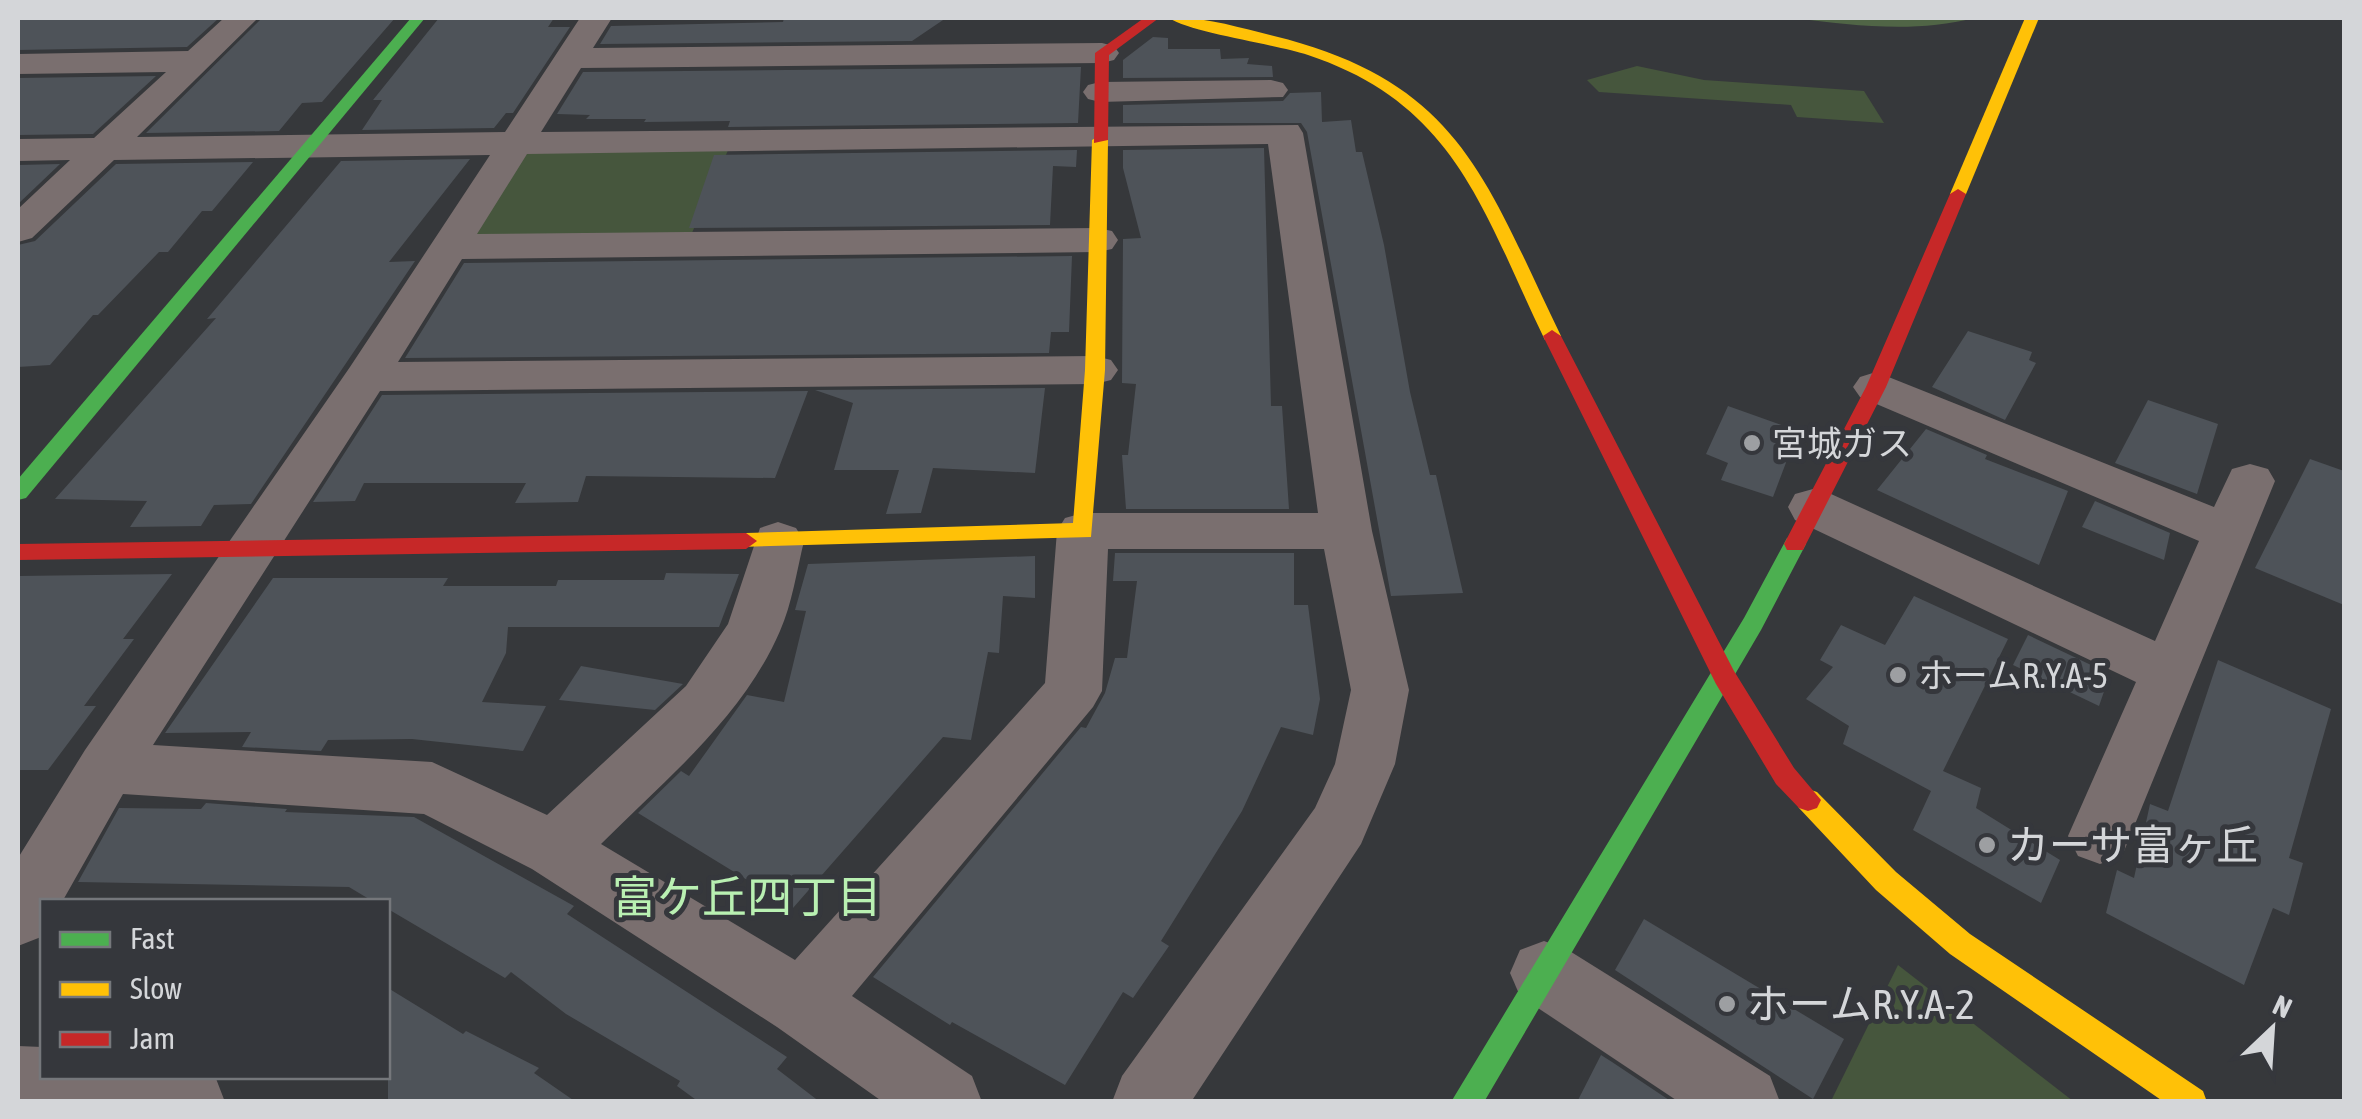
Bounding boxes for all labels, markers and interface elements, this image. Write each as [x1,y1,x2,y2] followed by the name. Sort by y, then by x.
[1772,423,1912,463] place label: 宮城ガス
[1741,432,1763,454] marker: 宮城ガス
[1918,655,2108,695] place label: ホームR.Y.A-5
[1887,664,1909,686] marker: ホームR.Y.A-5
[2007,821,2258,869] place label: カーサ富ヶ丘
[1976,834,1998,856] marker: カーサ富ヶ丘
[612,871,882,923] district label: 富ケ丘四丁目
[40,899,390,1079] legend
[130,921,175,955] text: Fast
[130,971,182,1005] text: Slow
[2222,979,2322,1079] north arrow
[1747,980,1975,1028] place label: ホームR.Y.A-2
[2268,988,2297,1024] text: N
[1716,993,1738,1015] marker: ホームR.Y.A-2
[130,1021,175,1055] text: Jam

